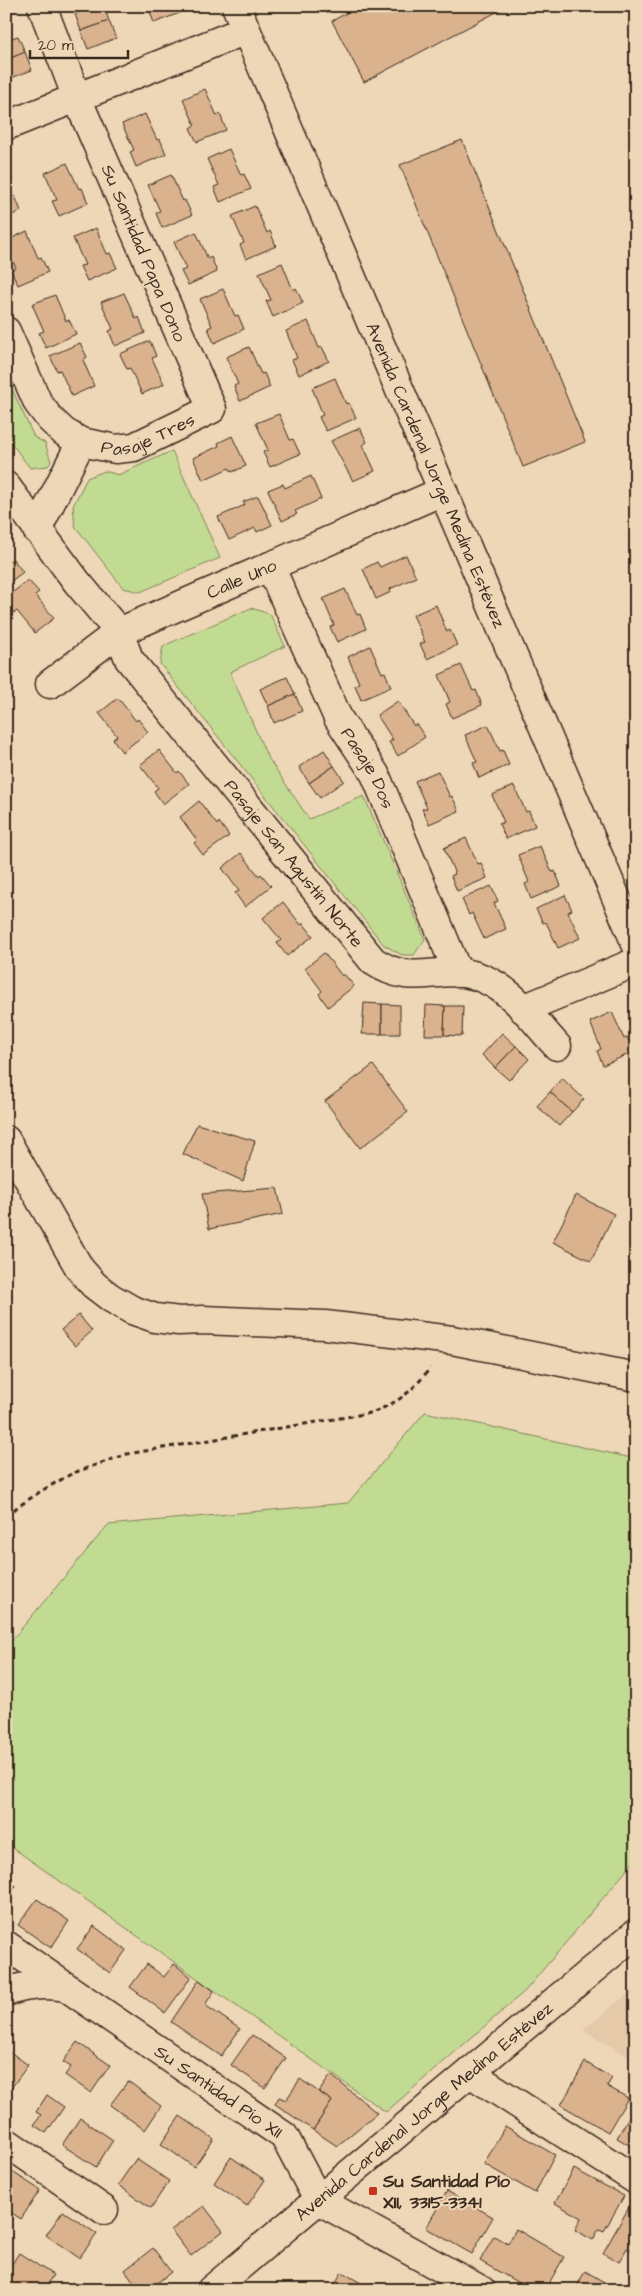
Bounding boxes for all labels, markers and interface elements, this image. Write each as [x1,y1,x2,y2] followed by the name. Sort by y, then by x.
[30,28,128,60] scale bar
[38,35,74,56] text: 20 m
[95,161,192,346] street label: Su Santidad Papa Dono
[359,319,512,632] street label: Avenida Cardenal Jorge Medina Estévez
[99,407,199,462] street label: Pasaje Tres
[203,553,281,605] street label: Calle Uno
[335,723,400,813] street label: Pasaje Dos
[218,774,369,953] street label: Pasaje San Agustín Norte
[290,1996,558,2227] street label: Avenida Cardenal Jorge Medina Estévez
[149,2039,288,2145] street label: Su Santidad Pío XII
[382,2169,511,2215] place label: Su Santidad Pío XII, 3315-3341
[367,2185,379,2197] marker: Su Santidad Pío XII, 3315-3341

